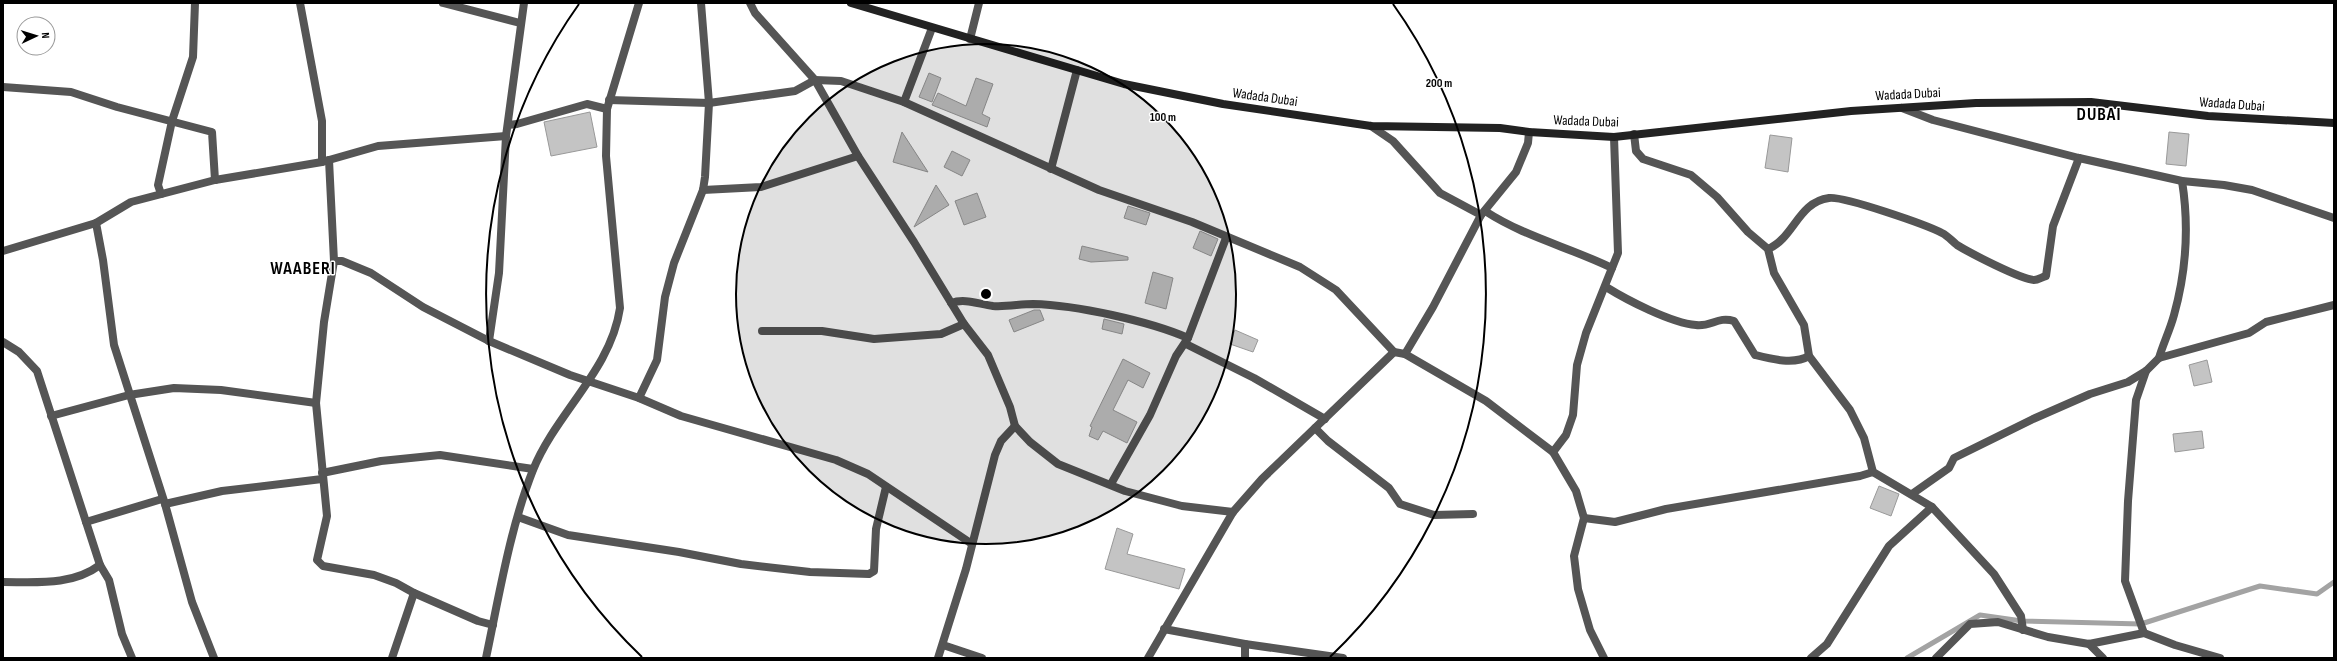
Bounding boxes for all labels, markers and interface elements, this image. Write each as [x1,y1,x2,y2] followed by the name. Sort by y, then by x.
[16,16,56,56] north arrow
[39,32,52,39] text: N
[1426,76,1452,91] text: 200 m
[1231,84,1299,110] street label: Wadada Dubai
[1875,84,1941,104] street label: Wadada Dubai
[2199,93,2265,115] street label: Wadada Dubai
[2077,104,2121,125] district label: DUBAI
[1150,110,1176,125] text: 100 m
[1553,111,1619,131] street label: Wadada Dubai
[270,258,336,279] district label: WAABERI
[979,287,993,301] centre of rings

